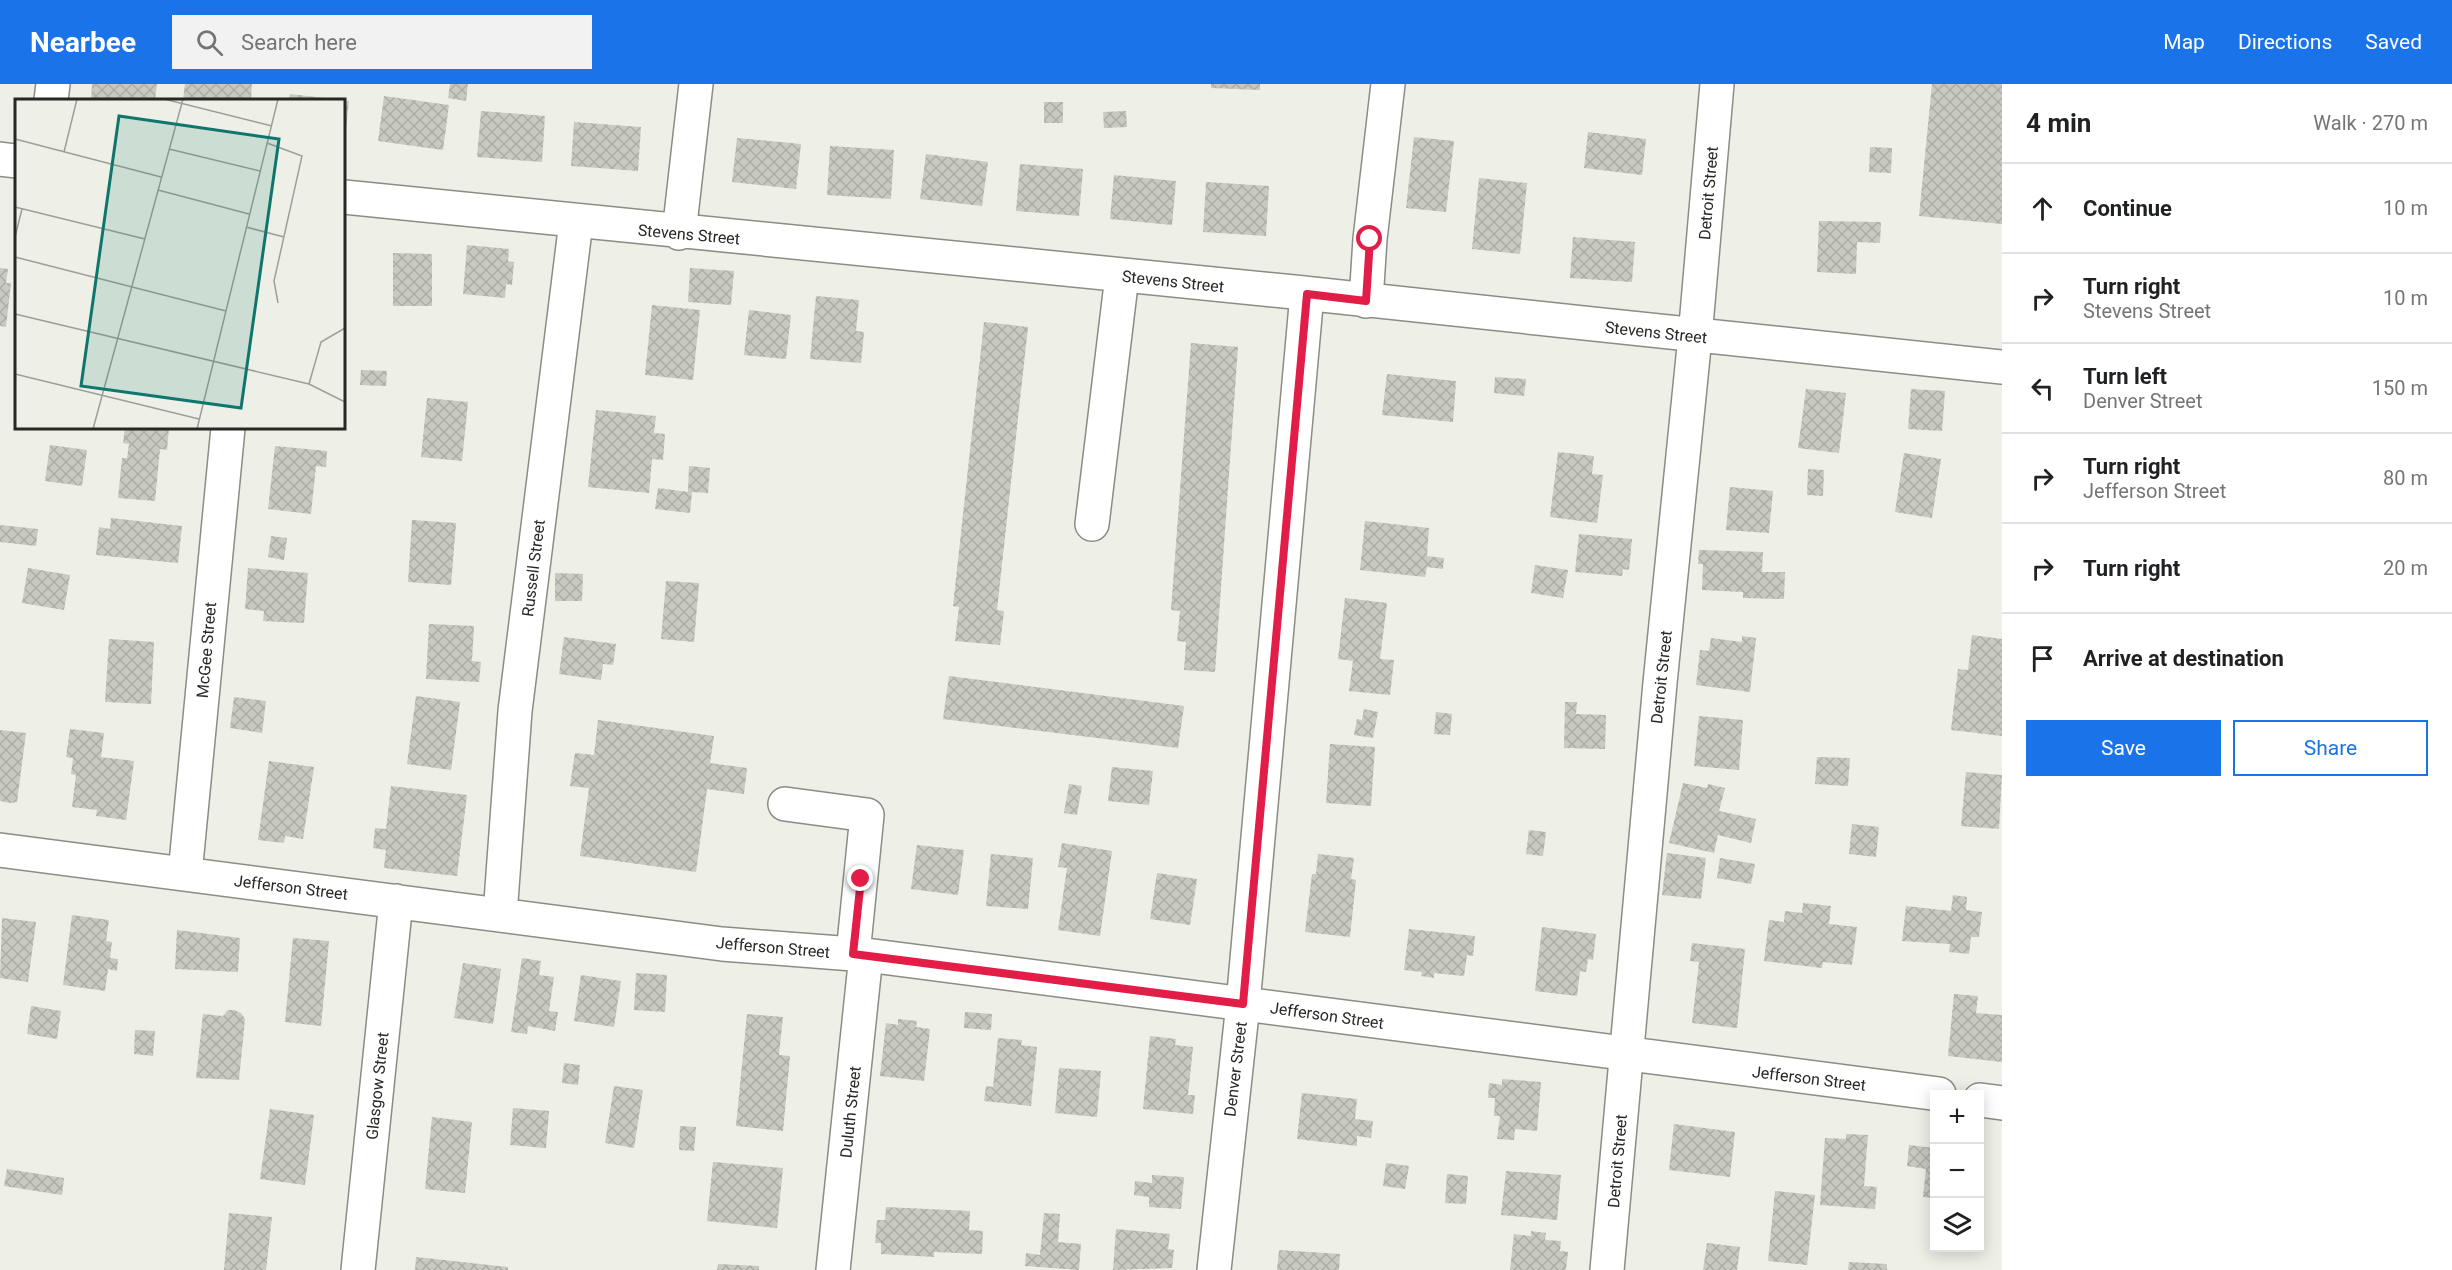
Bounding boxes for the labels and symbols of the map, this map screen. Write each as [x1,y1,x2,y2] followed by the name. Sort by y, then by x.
[15,99,345,429] inset map
[1695,145,1722,241] street label: Detroit Street
[637,221,741,248] street label: Stevens Street
[1356,225,1382,251] route start
[1121,267,1225,296] street label: Stevens Street
[1604,318,1708,347] street label: Stevens Street
[518,518,549,618] street label: Russell Street
[193,601,220,699] street label: McGee Street
[1647,629,1676,725] street label: Detroit Street
[847,865,873,891] route end
[233,871,349,904] street label: Jefferson Street
[715,933,831,962] street label: Jefferson Street
[1269,998,1385,1033] street label: Jefferson Street
[1220,1020,1251,1118] street label: Denver Street
[362,1031,393,1141] street label: Glasgow Street
[1751,1062,1867,1095] street label: Jefferson Street
[836,1065,865,1159] street label: Duluth Street
[1604,1113,1631,1209] street label: Detroit Street

